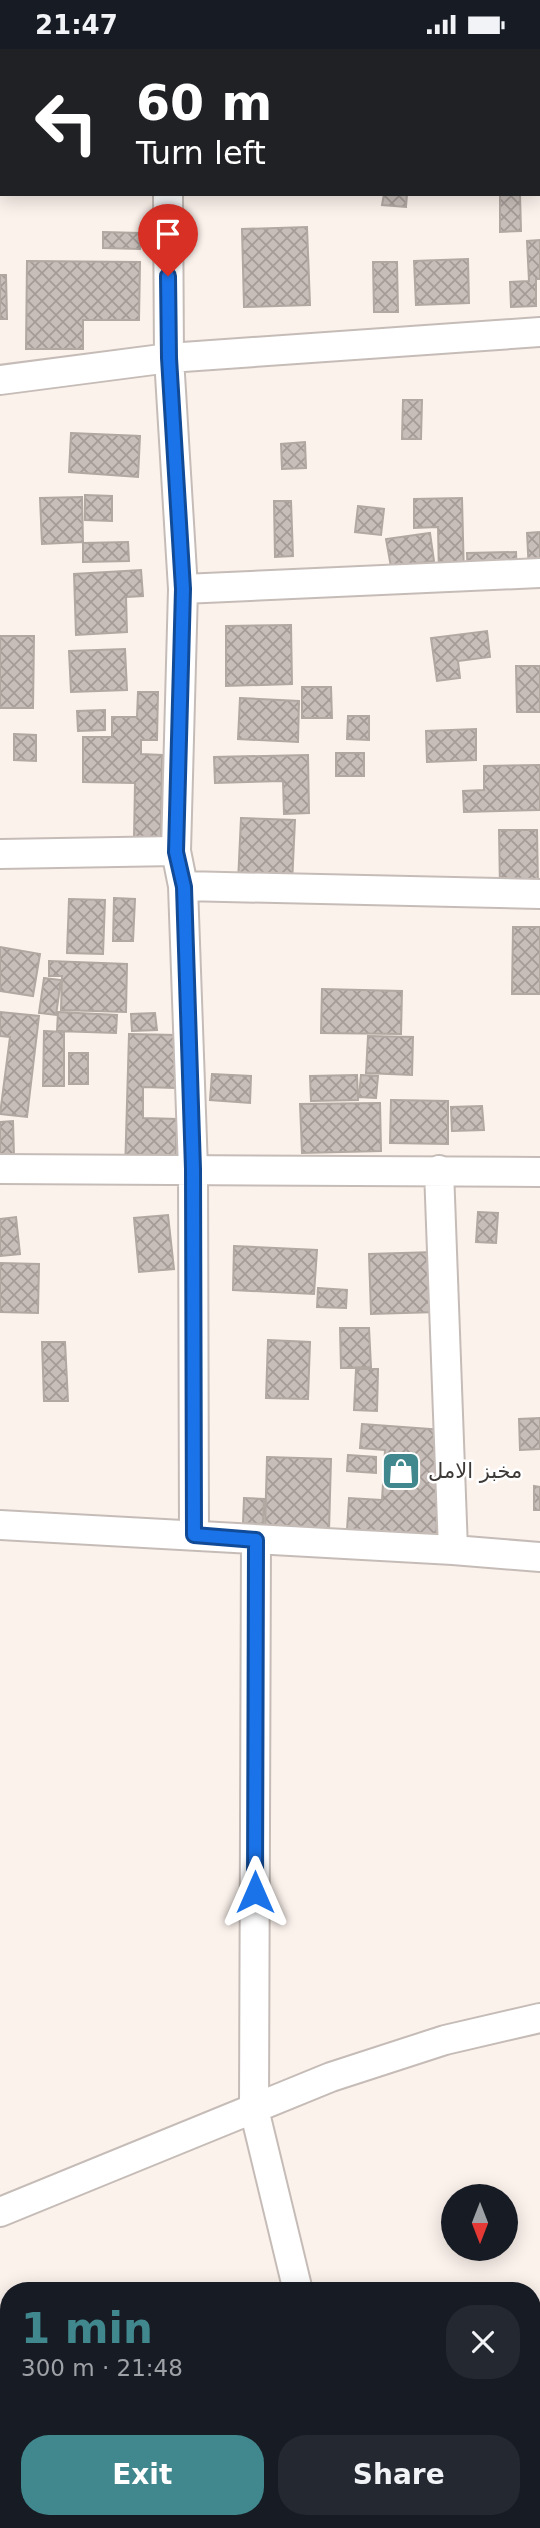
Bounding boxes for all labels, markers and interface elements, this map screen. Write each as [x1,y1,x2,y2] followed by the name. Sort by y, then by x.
[35,10,118,40] text: 21:47
[136,75,272,132] text: 60 m
[21,77,112,168] icon: left
[136,134,266,172] text: Turn left
[138,204,198,276] pin
[149,215,187,253] icon: arrive
[380,1450,422,1492] shop icon: مخبز الامل
[428,1459,522,1483] place label: مخبز الامل
[218,1855,292,1929] position arrow
[441,2184,518,2261] north arrow
[441,2184,518,2261] map controls
[21,2304,153,2353] text: 1 min
[446,2305,520,2379] button: close
[21,2355,183,2381] text: 300 m · 21:48
[21,2435,264,2515] button: Exit
[278,2435,520,2515] button: Share

